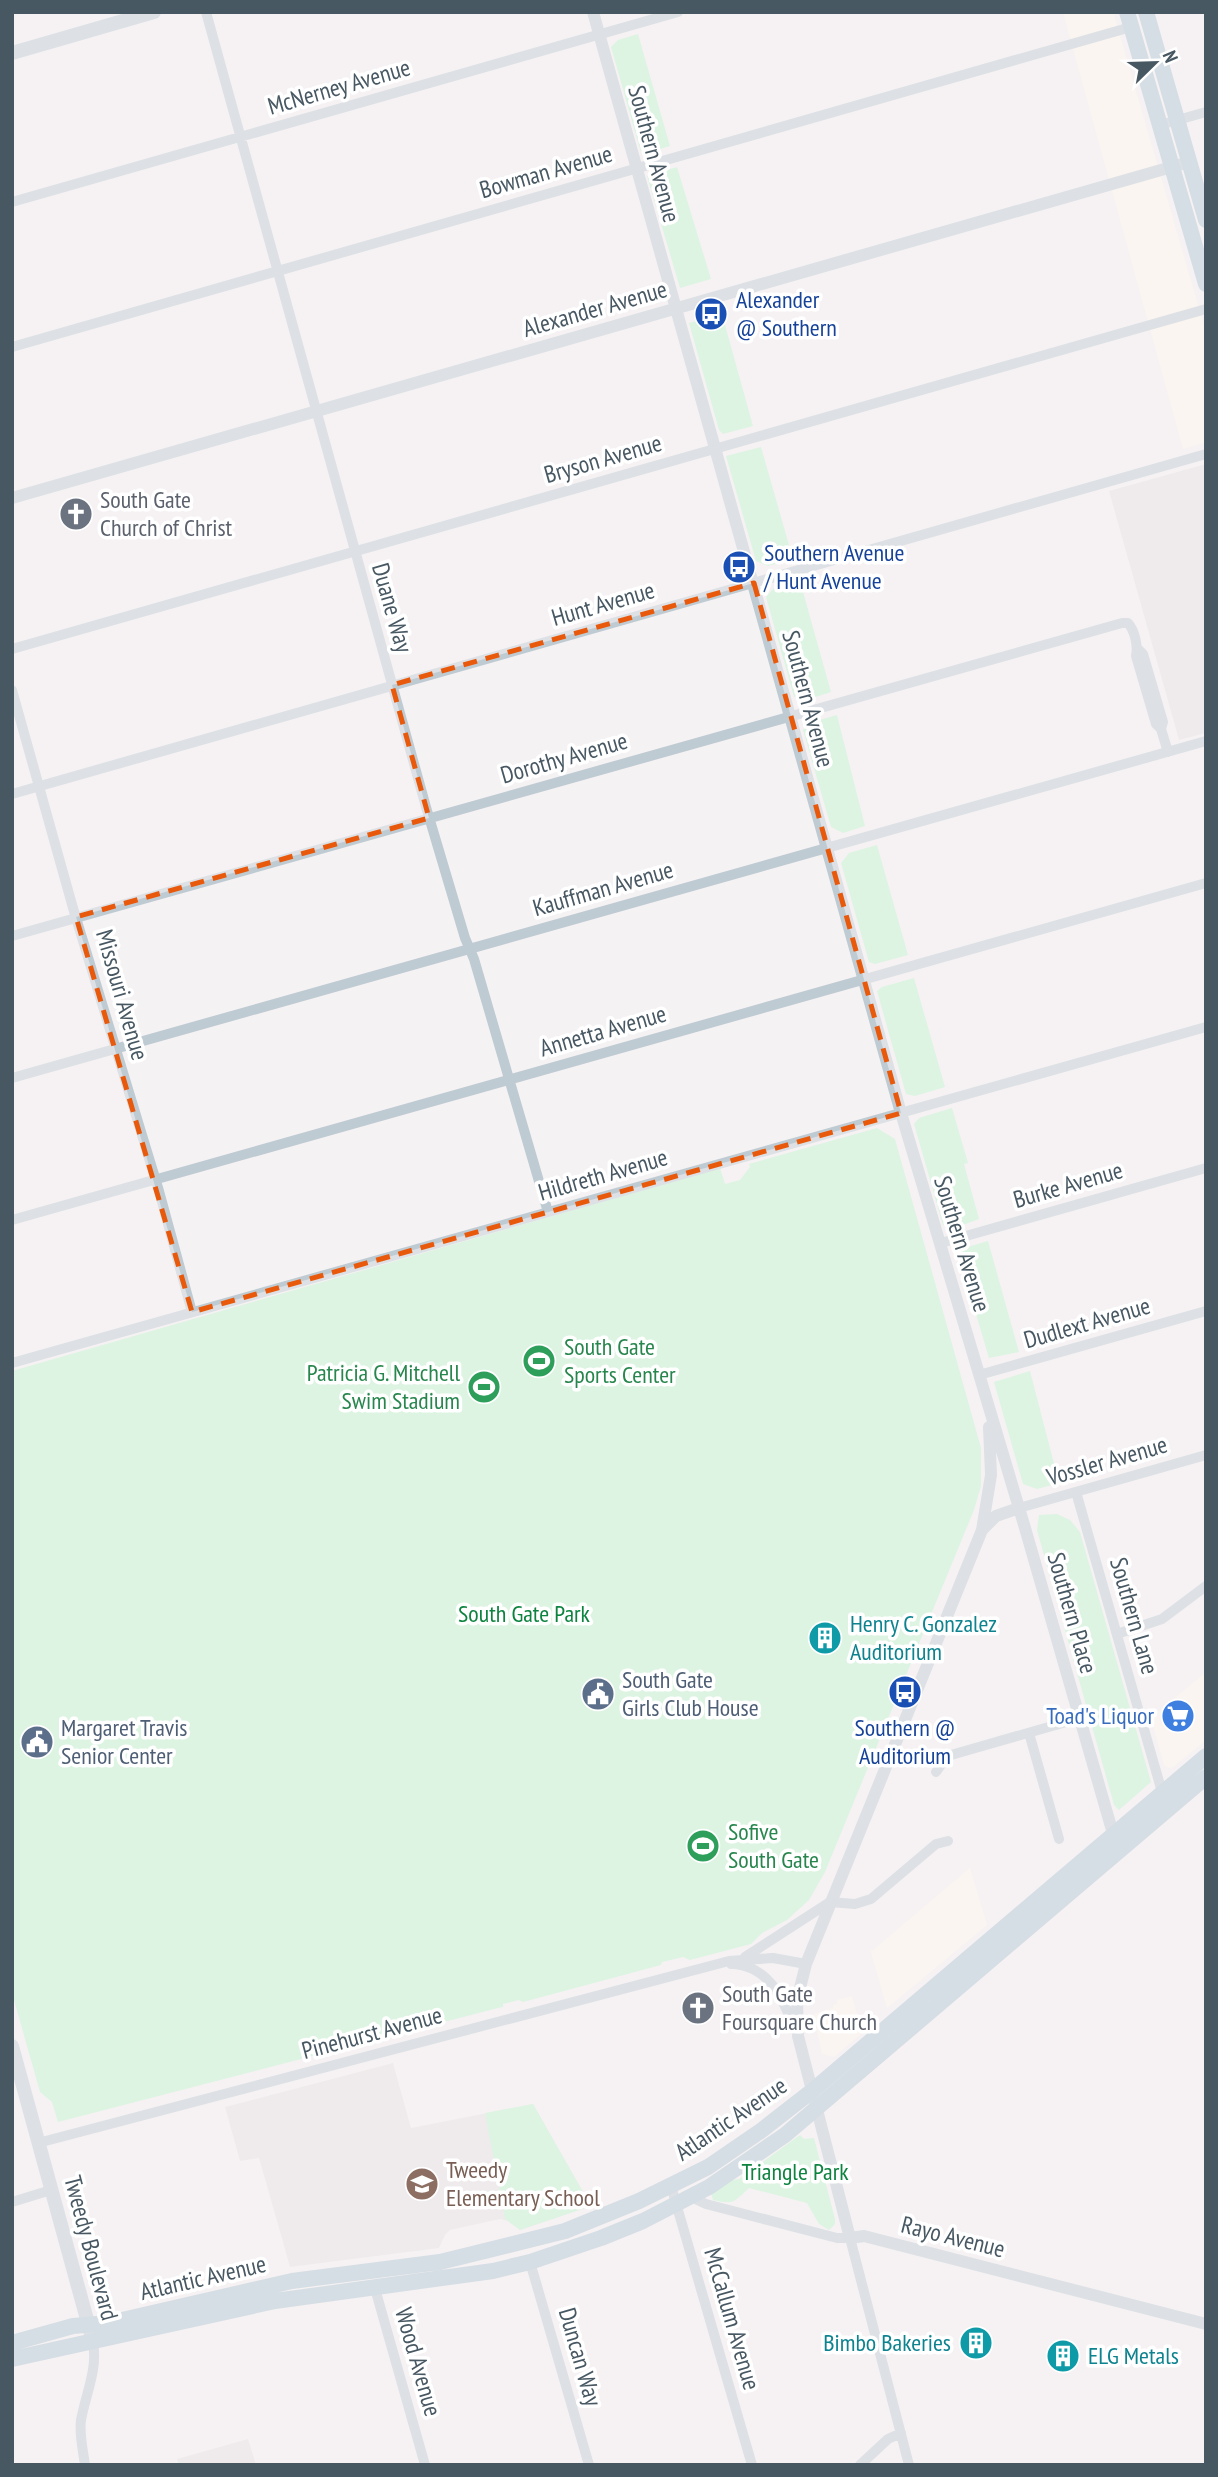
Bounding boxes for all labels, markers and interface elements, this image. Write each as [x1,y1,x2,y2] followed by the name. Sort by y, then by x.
[1120,28,1190,98] north arrow
[1158,47,1184,66] text: N
[264,51,414,122] street label: McNerney Avenue
[621,82,688,226] street label: Southern Avenue
[476,138,616,205] street label: Bowman Avenue
[519,273,670,344] street label: Alexander Avenue
[736,284,837,343] place label: Alexander @ Southern
[692,295,730,333] bus stop icon: Alexander @ Southern
[540,427,665,490] street label: Bryson Avenue
[100,484,233,543] place label: South Gate Church of Christ
[57,495,95,533] church icon: South Gate Church of Christ
[763,537,904,596] place label: Southern Avenue / Hunt Avenue
[720,548,758,586] bus stop icon: Southern Avenue / Hunt Avenue
[365,560,420,656] street label: Duane Way
[548,574,658,633] street label: Hunt Avenue
[775,627,842,771] street label: Southern Avenue
[497,725,631,790] street label: Dorothy Avenue
[529,854,677,923] street label: Kauffman Avenue
[89,926,156,1064] street label: Missouri Avenue
[536,998,670,1063] street label: Annetta Avenue
[535,1141,671,1208] street label: Hildreth Avenue
[1010,1154,1126,1215] street label: Burke Avenue
[927,1172,998,1316] street label: Southern Avenue
[1020,1290,1154,1355] street label: Dudlext Avenue
[564,1331,676,1390] place label: South Gate Sports Center
[520,1342,558,1380] sports icon: South Gate Sports Center
[307,1357,460,1416] place label: Patricia G. Mitchell Swim Stadium
[465,1368,503,1406] sports icon: Patricia G. Mitchell Swim Stadium
[1042,1429,1171,1493] street label: Vossler Avenue
[1040,1549,1105,1677] street label: Southern Place
[1103,1554,1166,1678] street label: Southern Lane
[458,1598,591,1629] park label: South Gate Park
[850,1608,997,1667] place label: Henry C. Gonzalez Auditorium
[806,1619,844,1657] building icon: Henry C. Gonzalez Auditorium
[622,1664,759,1723] place label: South Gate Girls Club House
[886,1673,924,1711] bus stop icon: Southern @ Auditorium
[579,1675,617,1713] public building icon: South Gate Girls Club House
[1159,1697,1197,1735] supermarket icon: Toad's Liquor
[1046,1700,1154,1731] place label: Toad's Liquor
[61,1712,187,1771] place label: Margaret Travis Senior Center
[855,1712,955,1771] place label: Southern @ Auditorium
[18,1723,56,1761] public building icon: Margaret Travis Senior Center
[728,1816,819,1875] place label: Sofive South Gate
[684,1827,722,1865] sports icon: Sofive South Gate
[722,1978,877,2037] place label: South Gate Foursquare Church
[679,1989,717,2027] church icon: South Gate Foursquare Church
[298,1999,445,2066] street label: Pinehurst Avenue
[669,2070,793,2167] street label: Atlantic Avenue
[446,2154,600,2213] place label: Tweedy Elementary School
[741,2156,849,2187] park label: Triangle Park
[403,2165,441,2203] school or university icon: Tweedy Elementary School
[57,2172,126,2324] street label: Tweedy Boulevard
[898,2209,1008,2264] street label: Rayo Avenue
[697,2244,768,2394] street label: McCallum Avenue
[137,2248,269,2307] street label: Atlantic Avenue
[388,2304,449,2420] street label: Wood Avenue
[552,2304,609,2410] street label: Duncan Way
[957,2324,995,2362] building icon: Bimbo Bakeries
[823,2327,951,2358] place label: Bimbo Bakeries
[1044,2337,1082,2375] building icon: ELG Metals
[1088,2340,1179,2371] place label: ELG Metals

